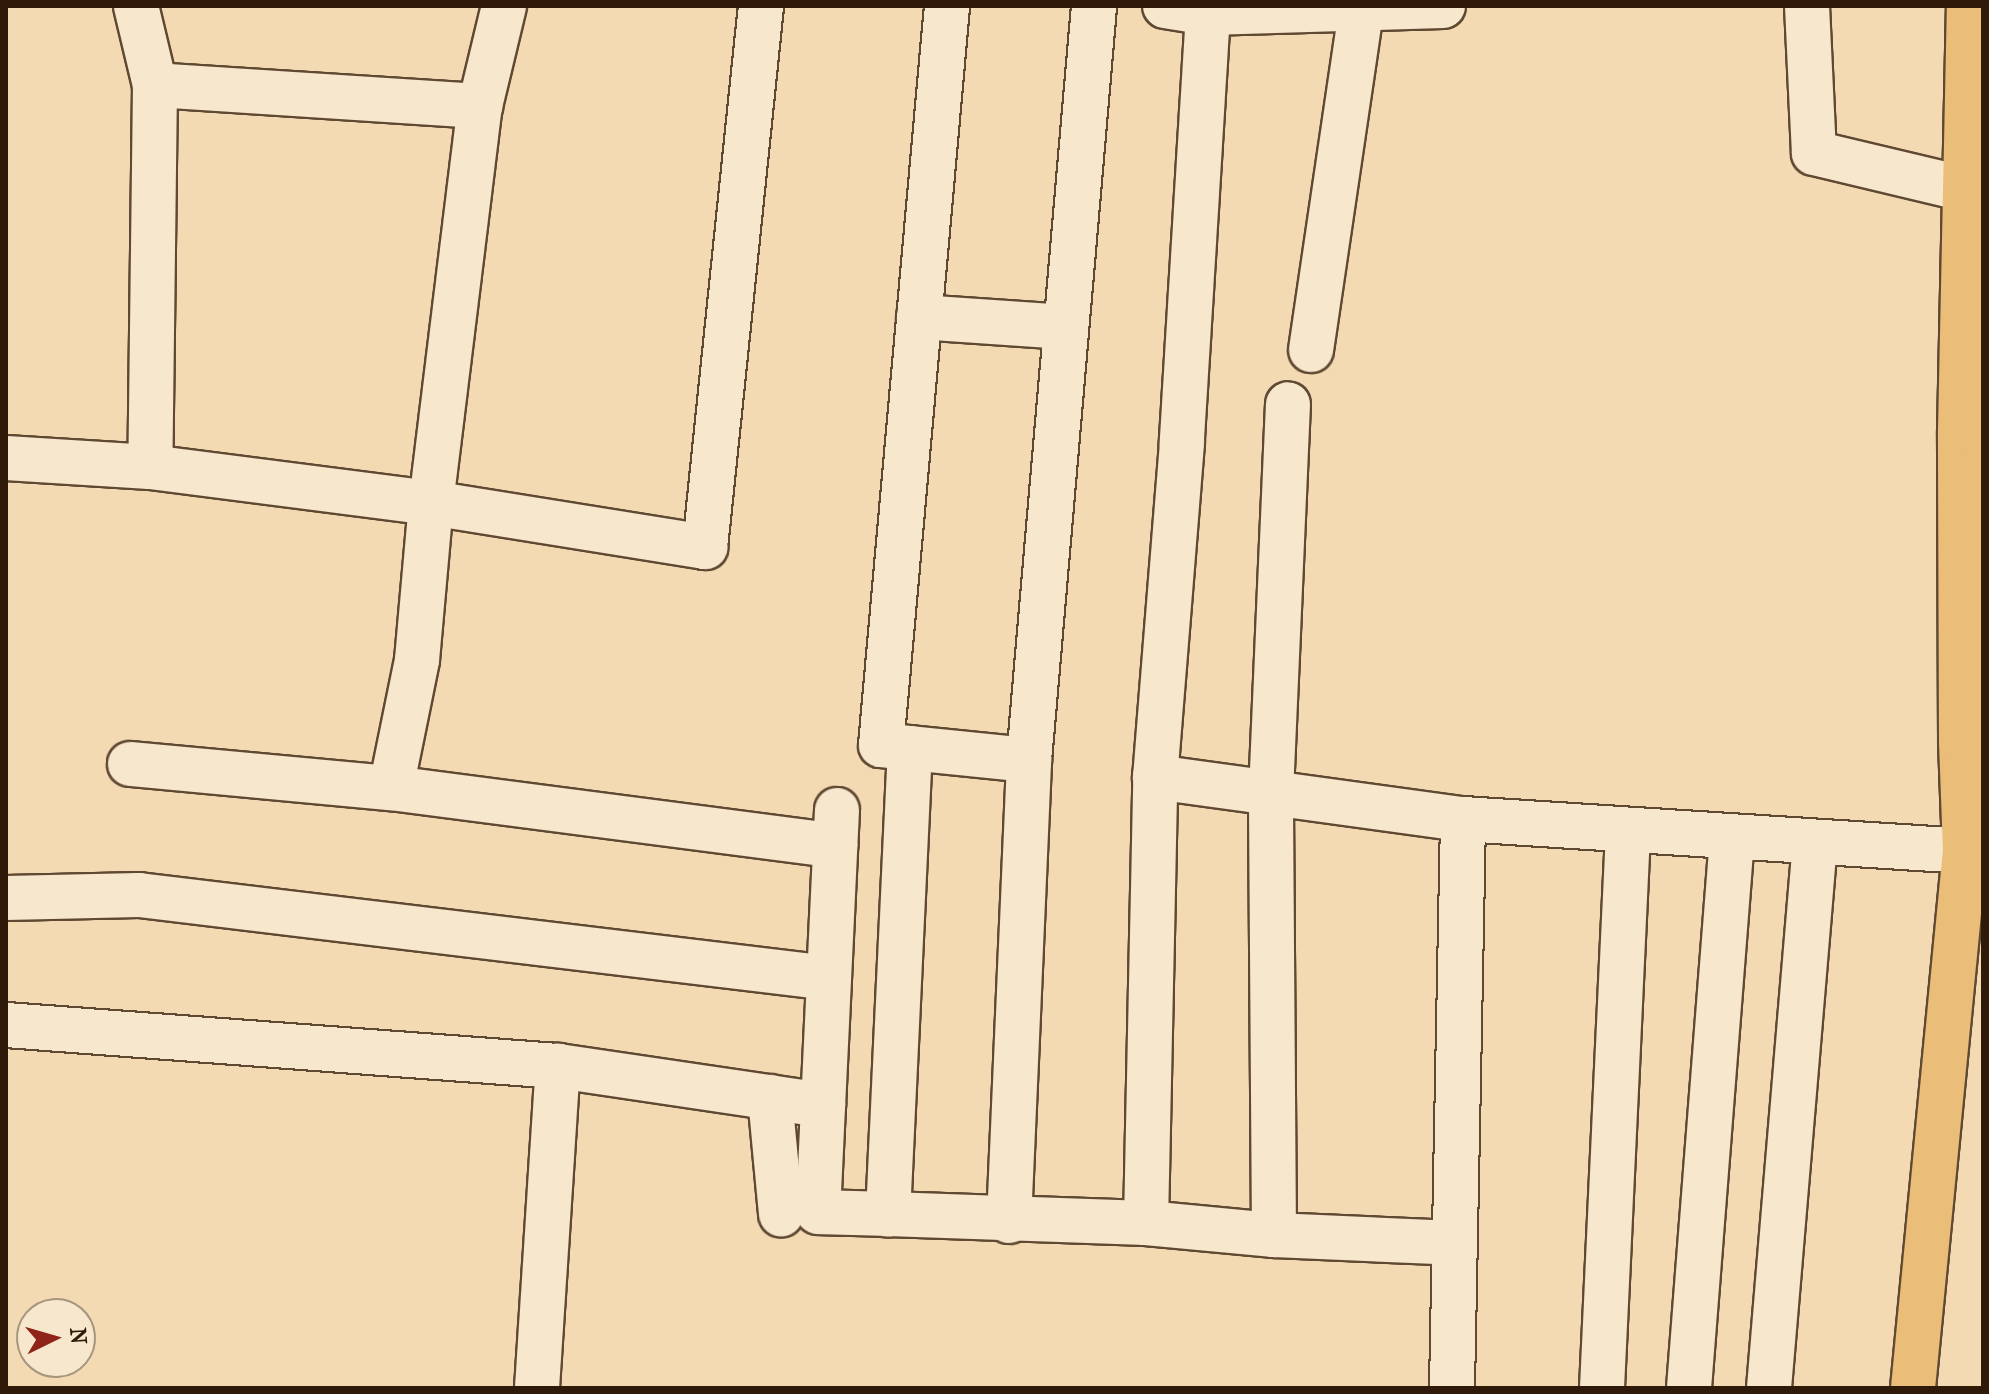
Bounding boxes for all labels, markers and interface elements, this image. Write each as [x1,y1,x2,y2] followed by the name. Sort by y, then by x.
[16,1298,96,1378] north arrow
[64,1327,92,1346] text: N

